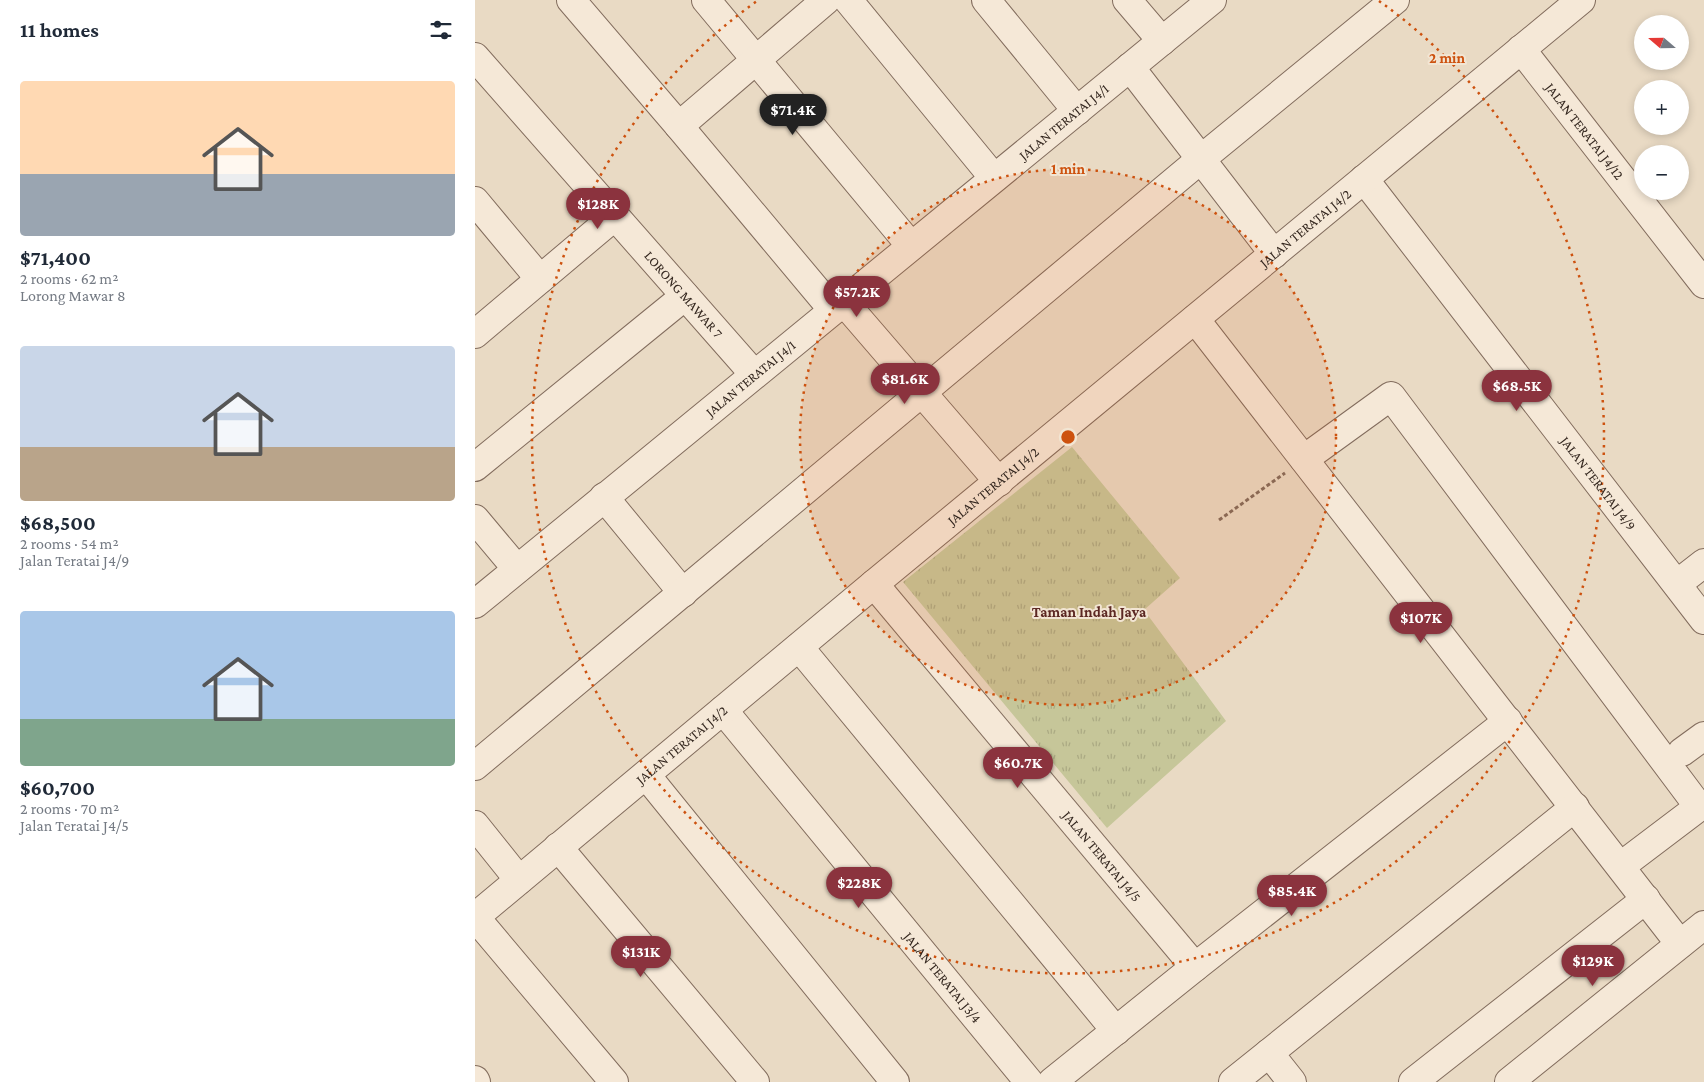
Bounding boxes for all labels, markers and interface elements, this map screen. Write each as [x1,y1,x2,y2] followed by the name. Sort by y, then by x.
[1634,15,1689,70] north arrow
[1634,15,1689,200] map controls
[427,16,455,44] icon: filters
[20,18,99,42] text: 11 homes
[1429,50,1465,66] text: 2 min
[1541,78,1628,183] street label: JALAN TERATAI J4/12
[1014,80,1112,164] street label: JALAN TERATAI J4/1
[1634,80,1689,135] button: +
[752,94,834,136] pin: $71.4K
[771,101,815,118] text: $71.4K
[193,114,283,204] icon: home
[1634,145,1689,200] button: −
[1051,161,1085,177] text: 1 min
[1255,185,1354,271] street label: JALAN TERATAI J4/2
[563,188,633,230] pin: $128K
[577,195,619,212] text: $128K
[20,246,91,270] text: $71,400
[641,247,727,341] street label: LORONG MAWAR 7
[20,270,118,287] text: 2 rooms · 62 m²
[816,276,898,318] pin: $57.2K
[834,283,880,300] text: $57.2K
[20,287,126,304] text: Lorong Mawar 8
[701,337,799,421] street label: JALAN TERATAI J4/1
[864,362,946,405] pin: $81.6K
[882,370,928,387] text: $81.6K
[1476,370,1558,412] pin: $68.5K
[1493,377,1541,394] text: $68.5K
[193,379,283,469] icon: home
[1059,428,1077,446] centre of rings
[1556,431,1640,533] street label: JALAN TERATAI J4/9
[942,443,1042,529] street label: JALAN TERATAI J4/2
[20,511,96,535] text: $68,500
[20,535,119,552] text: 2 rooms · 54 m²
[20,552,129,569] text: Jalan Teratai J4/9
[1386,602,1456,644] pin: $107K
[1032,604,1147,620] district label: Taman Indah Jaya
[1400,609,1442,626] text: $107K
[193,644,283,734] icon: home
[631,702,731,788] street label: JALAN TERATAI J4/2
[977,746,1059,789] pin: $60.7K
[994,754,1042,771] text: $60.7K
[20,776,95,800] text: $60,700
[20,800,119,817] text: 2 rooms · 70 m²
[1058,806,1145,905] street label: JALAN TERATAI J4/5
[20,817,129,834] text: Jalan Teratai J4/5
[824,866,894,909] pin: $228K
[837,874,881,891] text: $228K
[1251,874,1333,917] pin: $85.4K
[1268,882,1316,899] text: $85.4K
[900,927,985,1026] street label: JALAN TERATAI J3/4
[606,936,676,978] pin: $131K
[622,943,660,960] text: $131K
[1558,944,1628,987] pin: $129K
[1572,952,1614,969] text: $129K

